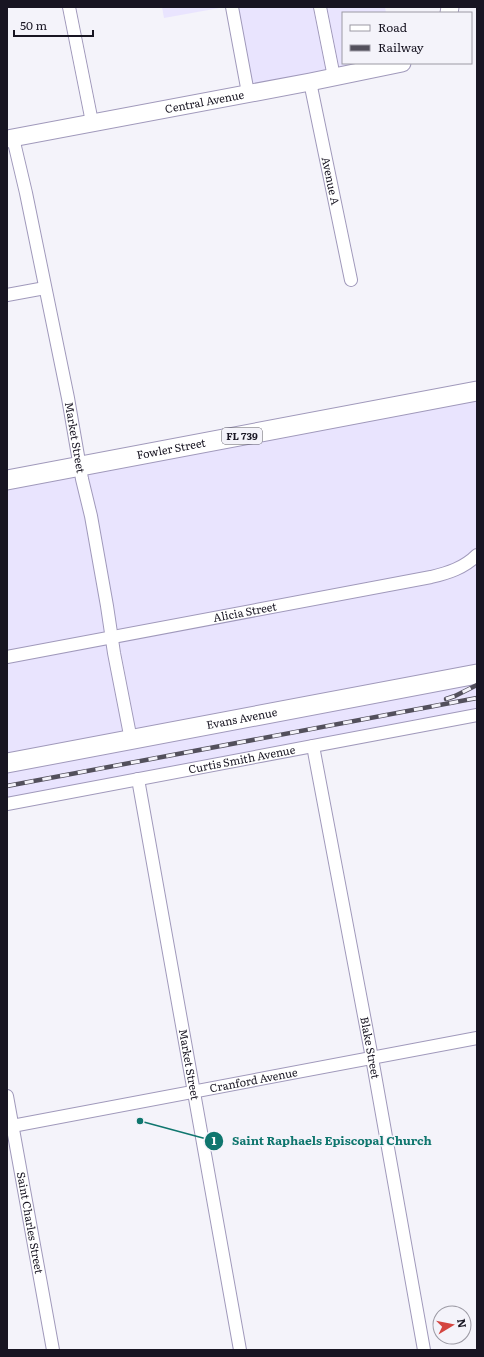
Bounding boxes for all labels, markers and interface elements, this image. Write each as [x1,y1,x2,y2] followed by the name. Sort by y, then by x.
[14,12,93,38] scale bar
[342,12,472,64] legend
[20,16,47,34] text: 50 m
[378,18,408,36] text: Road
[378,38,424,56] text: Railway
[163,86,246,116] street label: Central Avenue
[319,155,344,206] street label: Avenue A
[62,401,90,475] street label: Market Street
[222,428,262,444] road number: FL 739
[135,433,207,462] street label: Fowler Street
[212,597,278,625] street label: Alicia Street
[205,703,279,732] street label: Evans Avenue
[187,741,297,776] street label: Curtis Smith Avenue
[357,1015,385,1080] street label: Blake Street
[176,1027,204,1102] street label: Market Street
[208,1063,299,1095] street label: Cranford Avenue
[204,1129,440,1153] callout: Saint Raphaels Episcopal Church
[212,1131,217,1149] text: 1
[232,1131,432,1149] text: Saint Raphaels Episcopal Church
[14,1171,48,1275] street label: Saint Charles Street
[432,1305,472,1345] north arrow
[454,1317,472,1329] text: N

